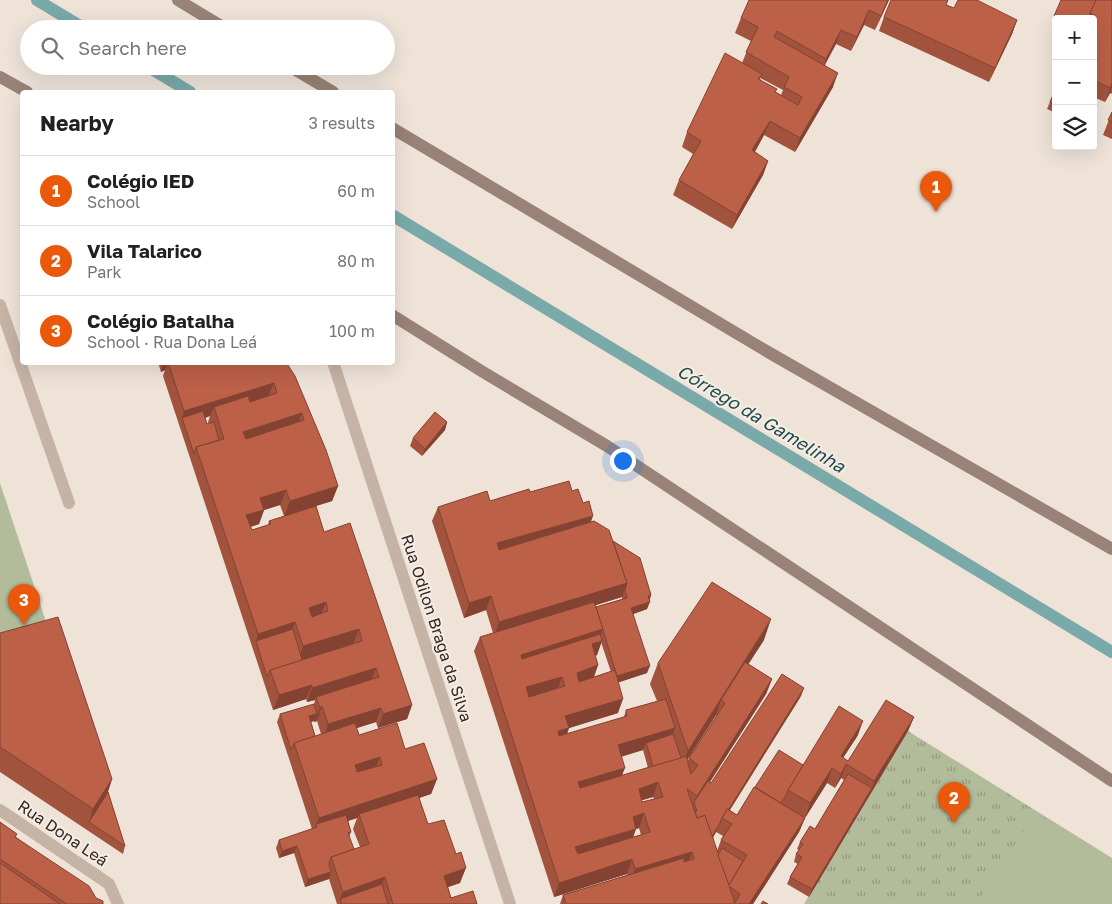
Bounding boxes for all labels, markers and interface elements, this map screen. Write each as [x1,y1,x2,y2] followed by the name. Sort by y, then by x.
[1052,15,1097,150] map controls
[1052,15,1097,60] button: +
[20,20,395,75] search box
[38,34,66,62] icon: search
[78,36,187,59] text: Search here
[1052,60,1097,105] button: −
[1052,105,1097,150] button: layers
[40,110,114,136] text: Nearby
[308,113,375,133] text: 3 results
[87,169,194,192] text: Colégio IED
[920,171,952,212] pin: 1
[52,181,60,201] text: 1
[337,181,375,201] text: 60 m
[87,192,140,212] text: School
[87,239,202,262] text: Vila Talarico
[51,251,61,271] text: 2
[337,251,375,271] text: 80 m
[87,262,122,282] text: Park
[87,309,234,332] text: Colégio Batalha
[51,321,61,341] text: 3
[329,321,375,341] text: 100 m
[87,332,257,352] text: School · Rua Dona Leá
[674,359,850,477] water label: Córrego da Gamelinha
[610,448,636,474] your location
[397,532,477,724] street label: Rua Odilon Braga da Silva
[8,584,40,625] pin: 3
[938,782,970,823] pin: 2
[14,796,112,870] street label: Rua Dona Leá

